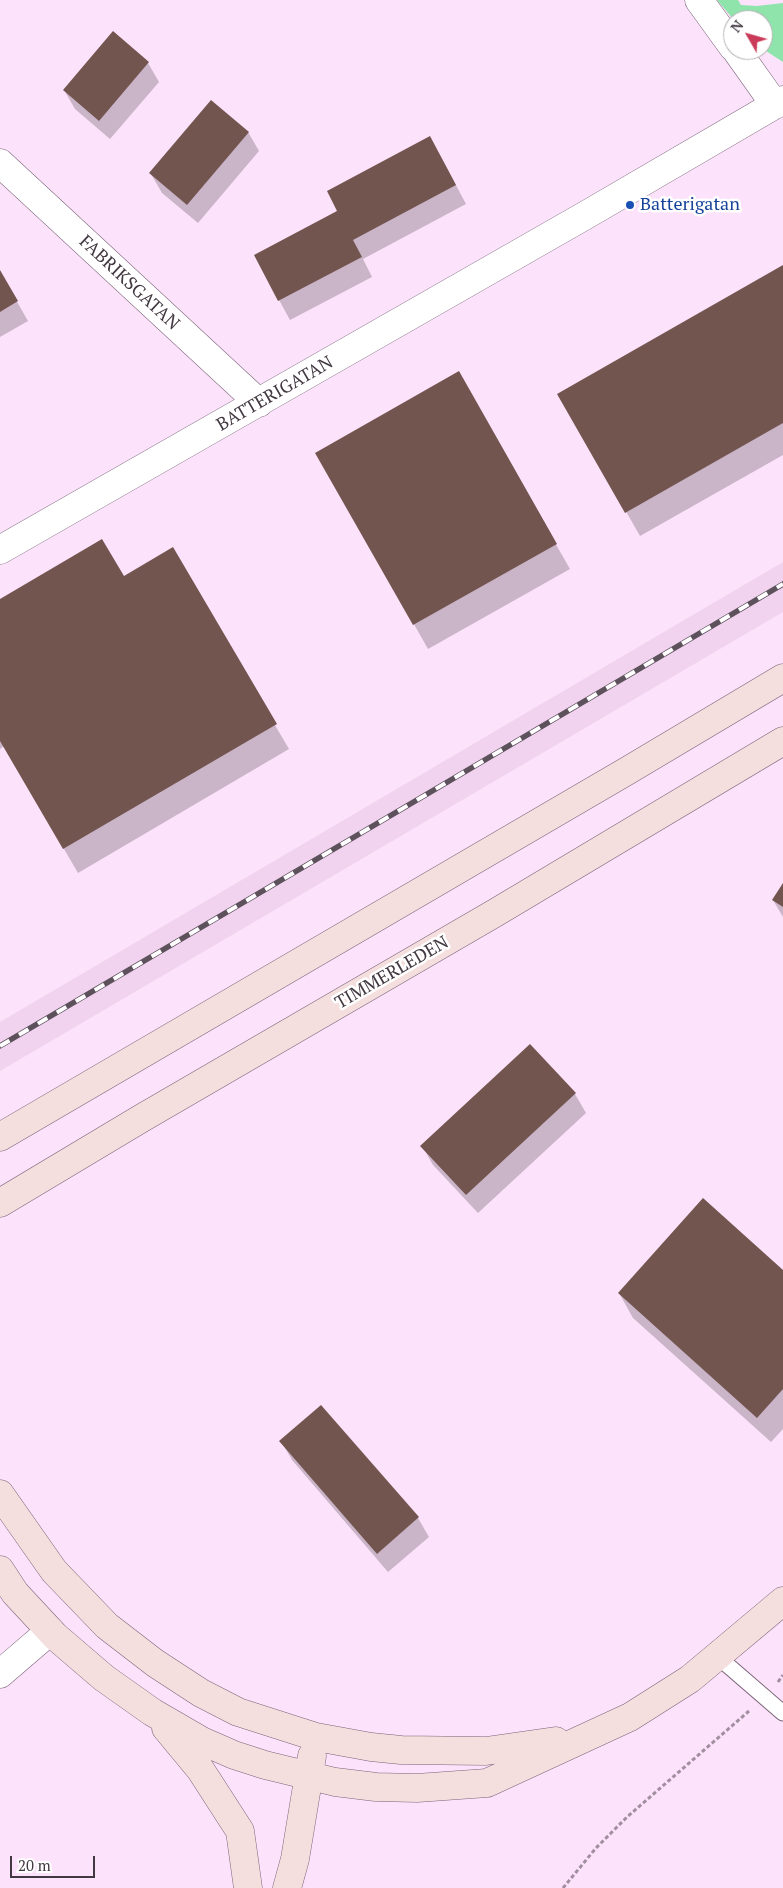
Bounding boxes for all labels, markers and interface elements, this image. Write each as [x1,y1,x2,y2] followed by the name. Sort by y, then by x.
[723,10,773,60] north arrow
[726,16,747,36] text: N
[640,194,740,216] place label: Batterigatan
[624,199,636,211] marker: Batterigatan
[74,231,184,335] street label: FABRIKSGATAN
[213,352,337,436] street label: BATTERIGATAN
[331,932,453,1014] street label: TIMMERLEDEN
[12,1846,98,1878] scale bar
[18,1855,51,1875] text: 20 m

